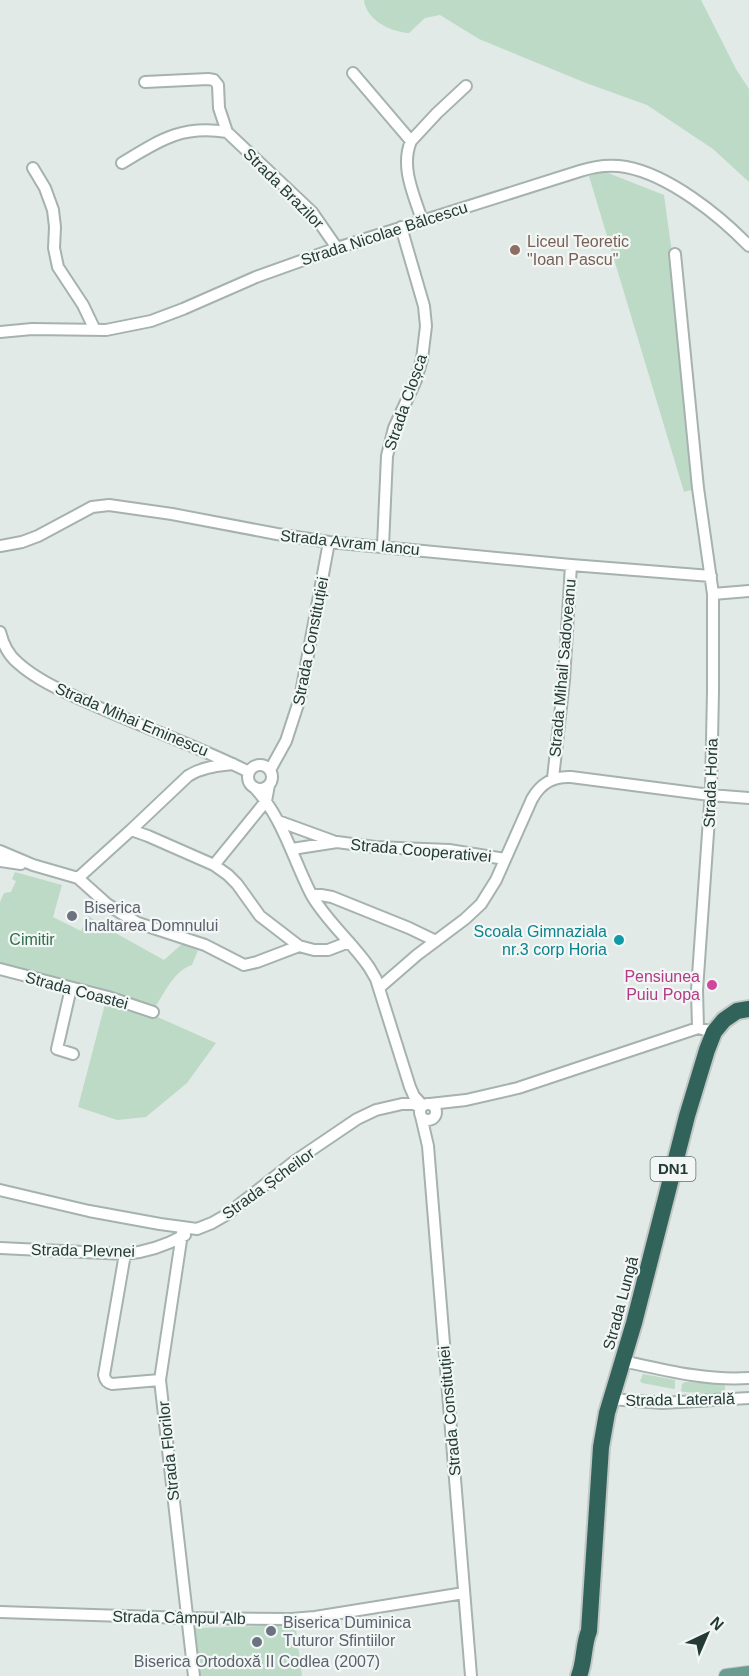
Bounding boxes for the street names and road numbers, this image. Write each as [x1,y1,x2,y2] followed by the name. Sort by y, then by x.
[240,145,328,232] street label: Strada Brazilor
[299,198,470,268] street label: Strada Nicolae Bălcescu
[381,352,430,452] street label: Strada Cloșca
[279,527,421,558] street label: Strada Avram Iancu
[290,575,331,707] street label: Strada Constituției
[546,578,579,758] street label: Strada Mihail Sadoveanu
[53,679,211,759] street label: Strada Mihai Eminescu
[700,738,721,828] street label: Strada Horia
[350,836,492,865] street label: Strada Cooperativei
[24,969,130,1012] street label: Strada Coastei
[219,1144,318,1222] street label: Strada Șcheilor
[650,1157,696,1181] road number: DN1
[31,1241,135,1260] street label: Strada Plevnei
[600,1254,641,1352] street label: Strada Lungă
[435,1345,464,1477] street label: Strada Constituției
[625,1390,735,1409] street label: Strada Laterală
[155,1399,182,1502] street label: Strada Florilor
[112,1608,246,1627] street label: Strada Câmpul Alb

